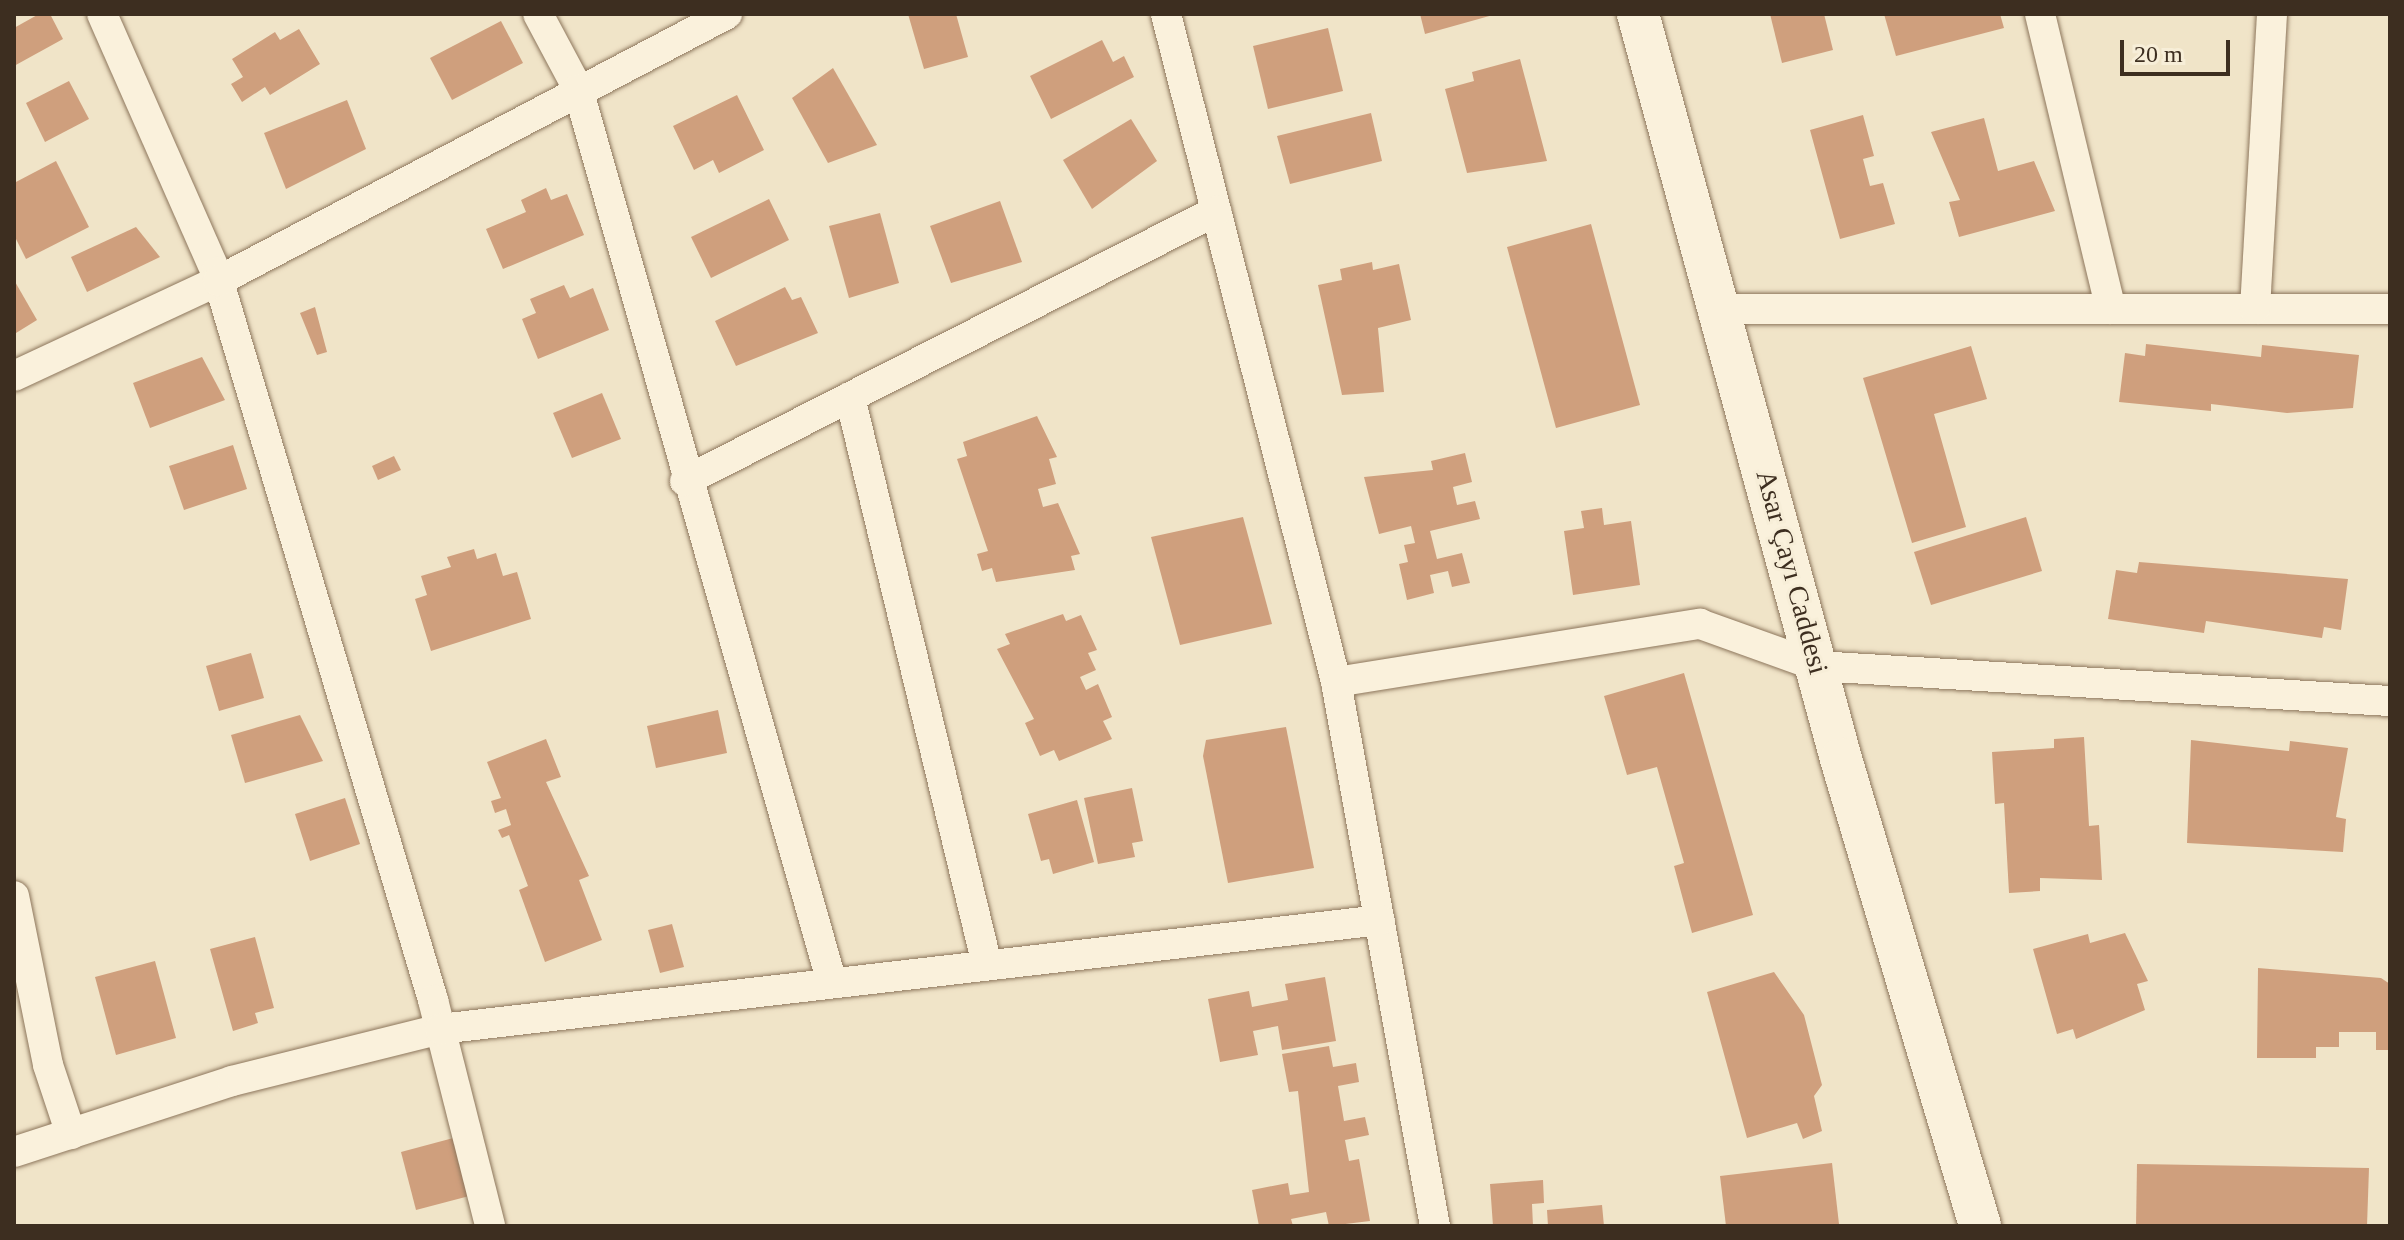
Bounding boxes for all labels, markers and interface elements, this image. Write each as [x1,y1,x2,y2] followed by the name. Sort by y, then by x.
[2124,24,2234,74] scale bar
[2134,41,2183,67] text: 20 m
[1749,466,1835,678] street label: Asar Çayı Caddesi

